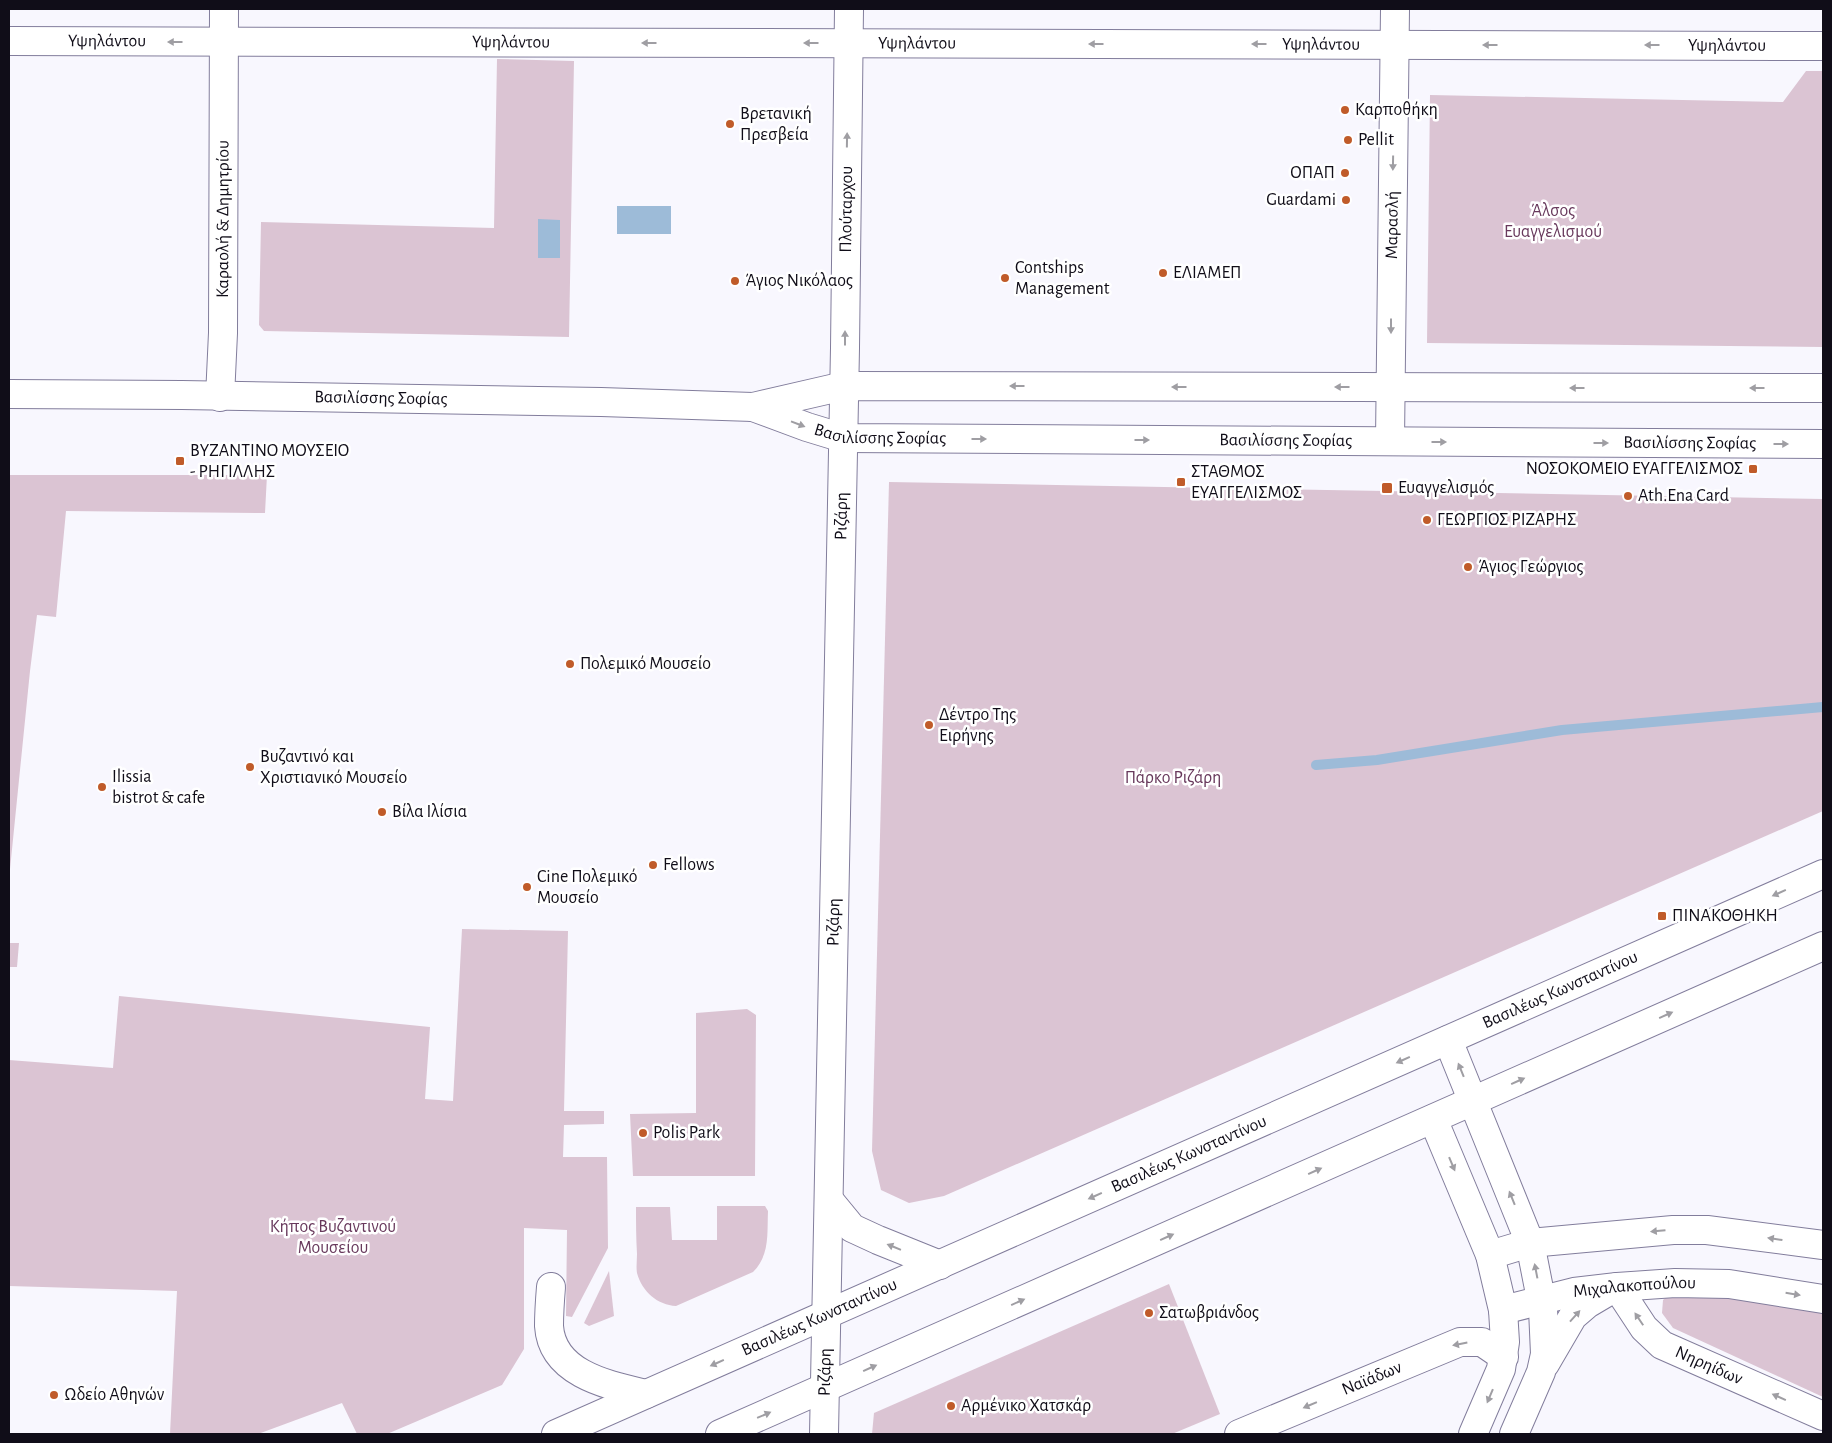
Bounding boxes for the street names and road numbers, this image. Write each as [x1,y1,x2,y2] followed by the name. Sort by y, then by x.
[68,32,146,50] street label: Υψηλάντου
[472,33,550,51] street label: Υψηλάντου
[878,34,956,53] street label: Υψηλάντου
[1282,36,1360,54] street label: Υψηλάντου
[1688,37,1766,55] street label: Υψηλάντου
[214,140,233,298] street label: Καραολή & Δημητρίου
[837,166,856,253] street label: Πλούταρχου
[1383,191,1402,259] street label: Μαρασλή
[314,388,448,408] street label: Βασιλίσσης Σοφίας
[812,421,946,448] street label: Βασιλίσσης Σοφίας
[1219,431,1352,450] street label: Βασιλίσσης Σοφίας
[1623,433,1756,453] street label: Βασιλίσσης Σοφίας
[832,492,851,540] street label: Ριζάρη
[824,898,843,946] street label: Ριζάρη
[1480,948,1641,1032] street label: Βασιλέως Κωνσταντίνου
[1108,1112,1269,1196] street label: Βασιλέως Κωνσταντίνου
[1572,1274,1696,1301] street label: Μιχαλακοπούλου
[739,1275,900,1360] street label: Βασιλέως Κωνσταντίνου
[1672,1343,1746,1389] street label: Νηρηίδων
[816,1348,835,1396] street label: Ριζάρη
[1339,1358,1405,1399] street label: Ναϊάδων

